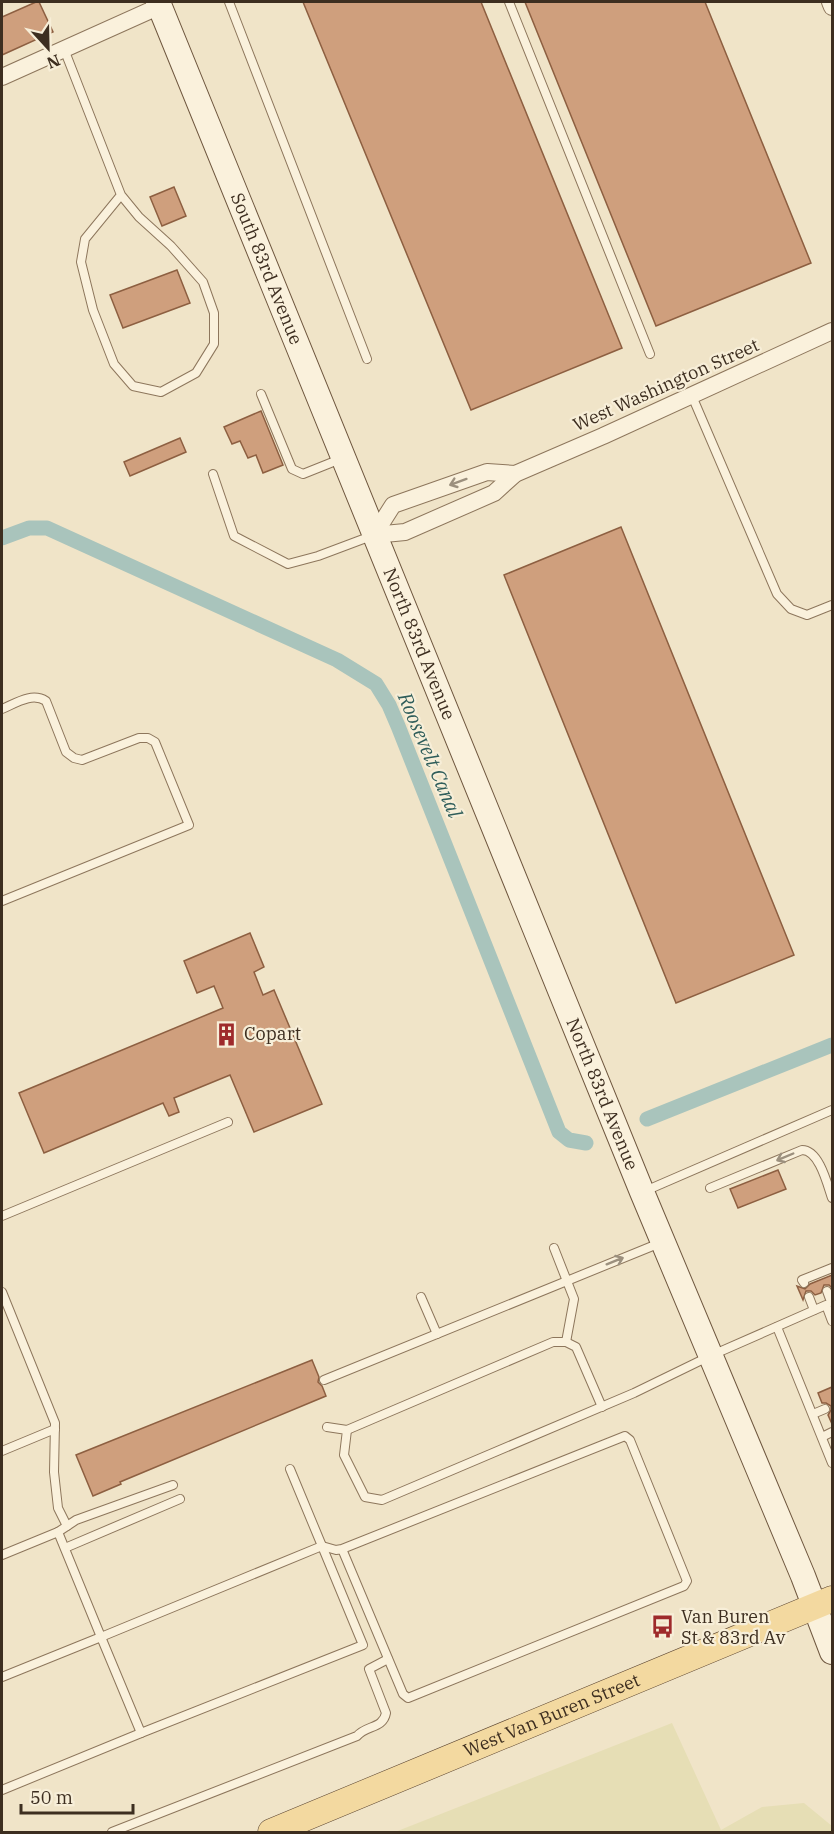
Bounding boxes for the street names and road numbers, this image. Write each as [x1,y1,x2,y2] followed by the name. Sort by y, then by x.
[226,189,308,348] street label: South 83rd Avenue
[569,333,762,436] street label: West Washington Street
[378,564,461,723] street label: North 83rd Avenue
[561,1015,644,1173] street label: North 83rd Avenue
[460,1668,643,1762] street label: West Van Buren Street

